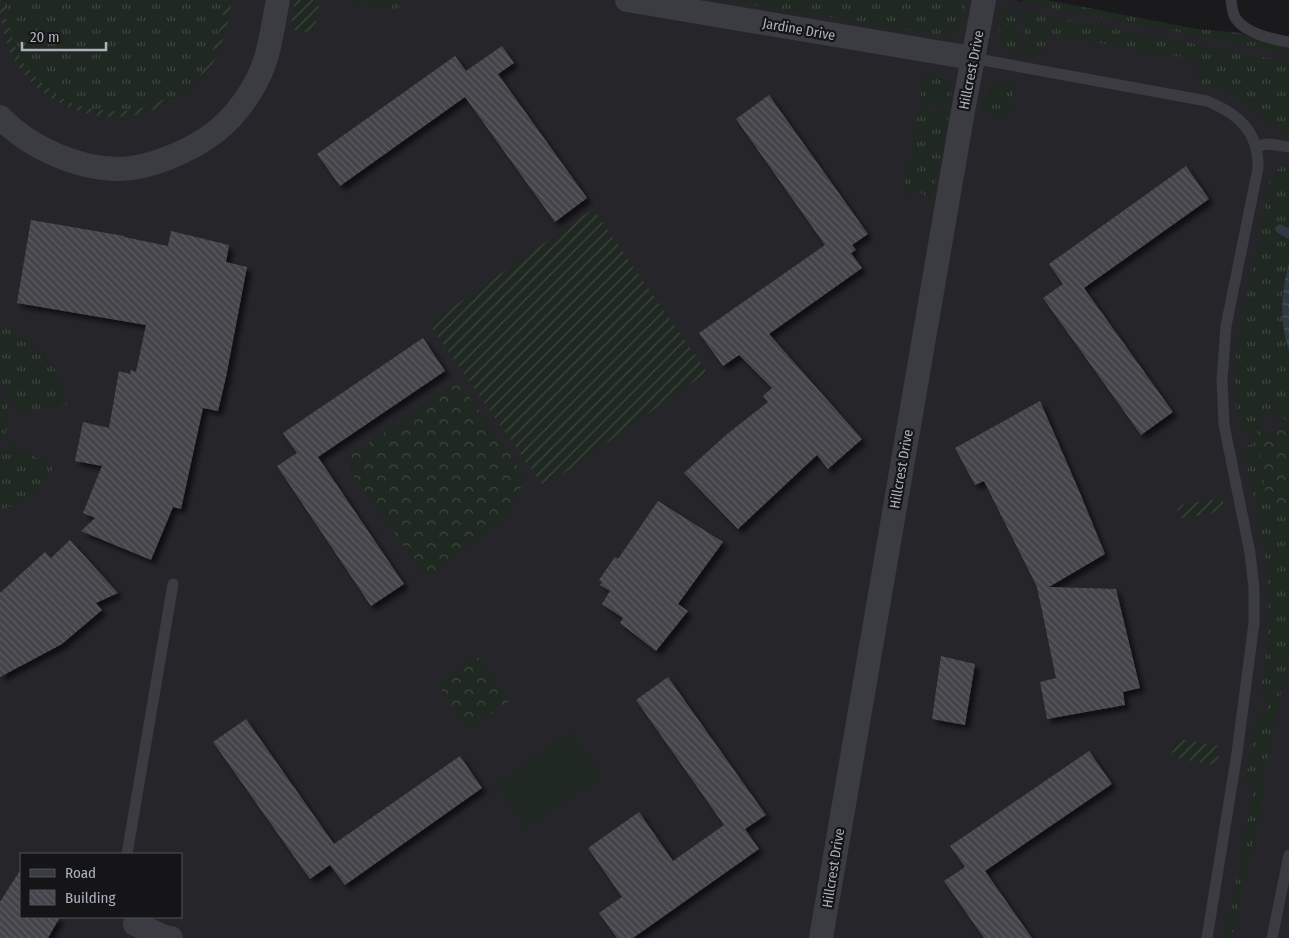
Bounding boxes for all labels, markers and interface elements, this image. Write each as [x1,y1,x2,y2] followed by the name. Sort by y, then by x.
[761,15,837,44] street label: Jardine Drive
[22,20,106,52] scale bar
[30,28,60,46] text: 20 m
[955,29,988,111] street label: Hillcrest Drive
[886,428,917,510] street label: Hillcrest Drive
[819,827,848,909] street label: Hillcrest Drive
[20,853,182,918] legend
[65,864,96,882] text: Road
[65,889,116,907] text: Building

